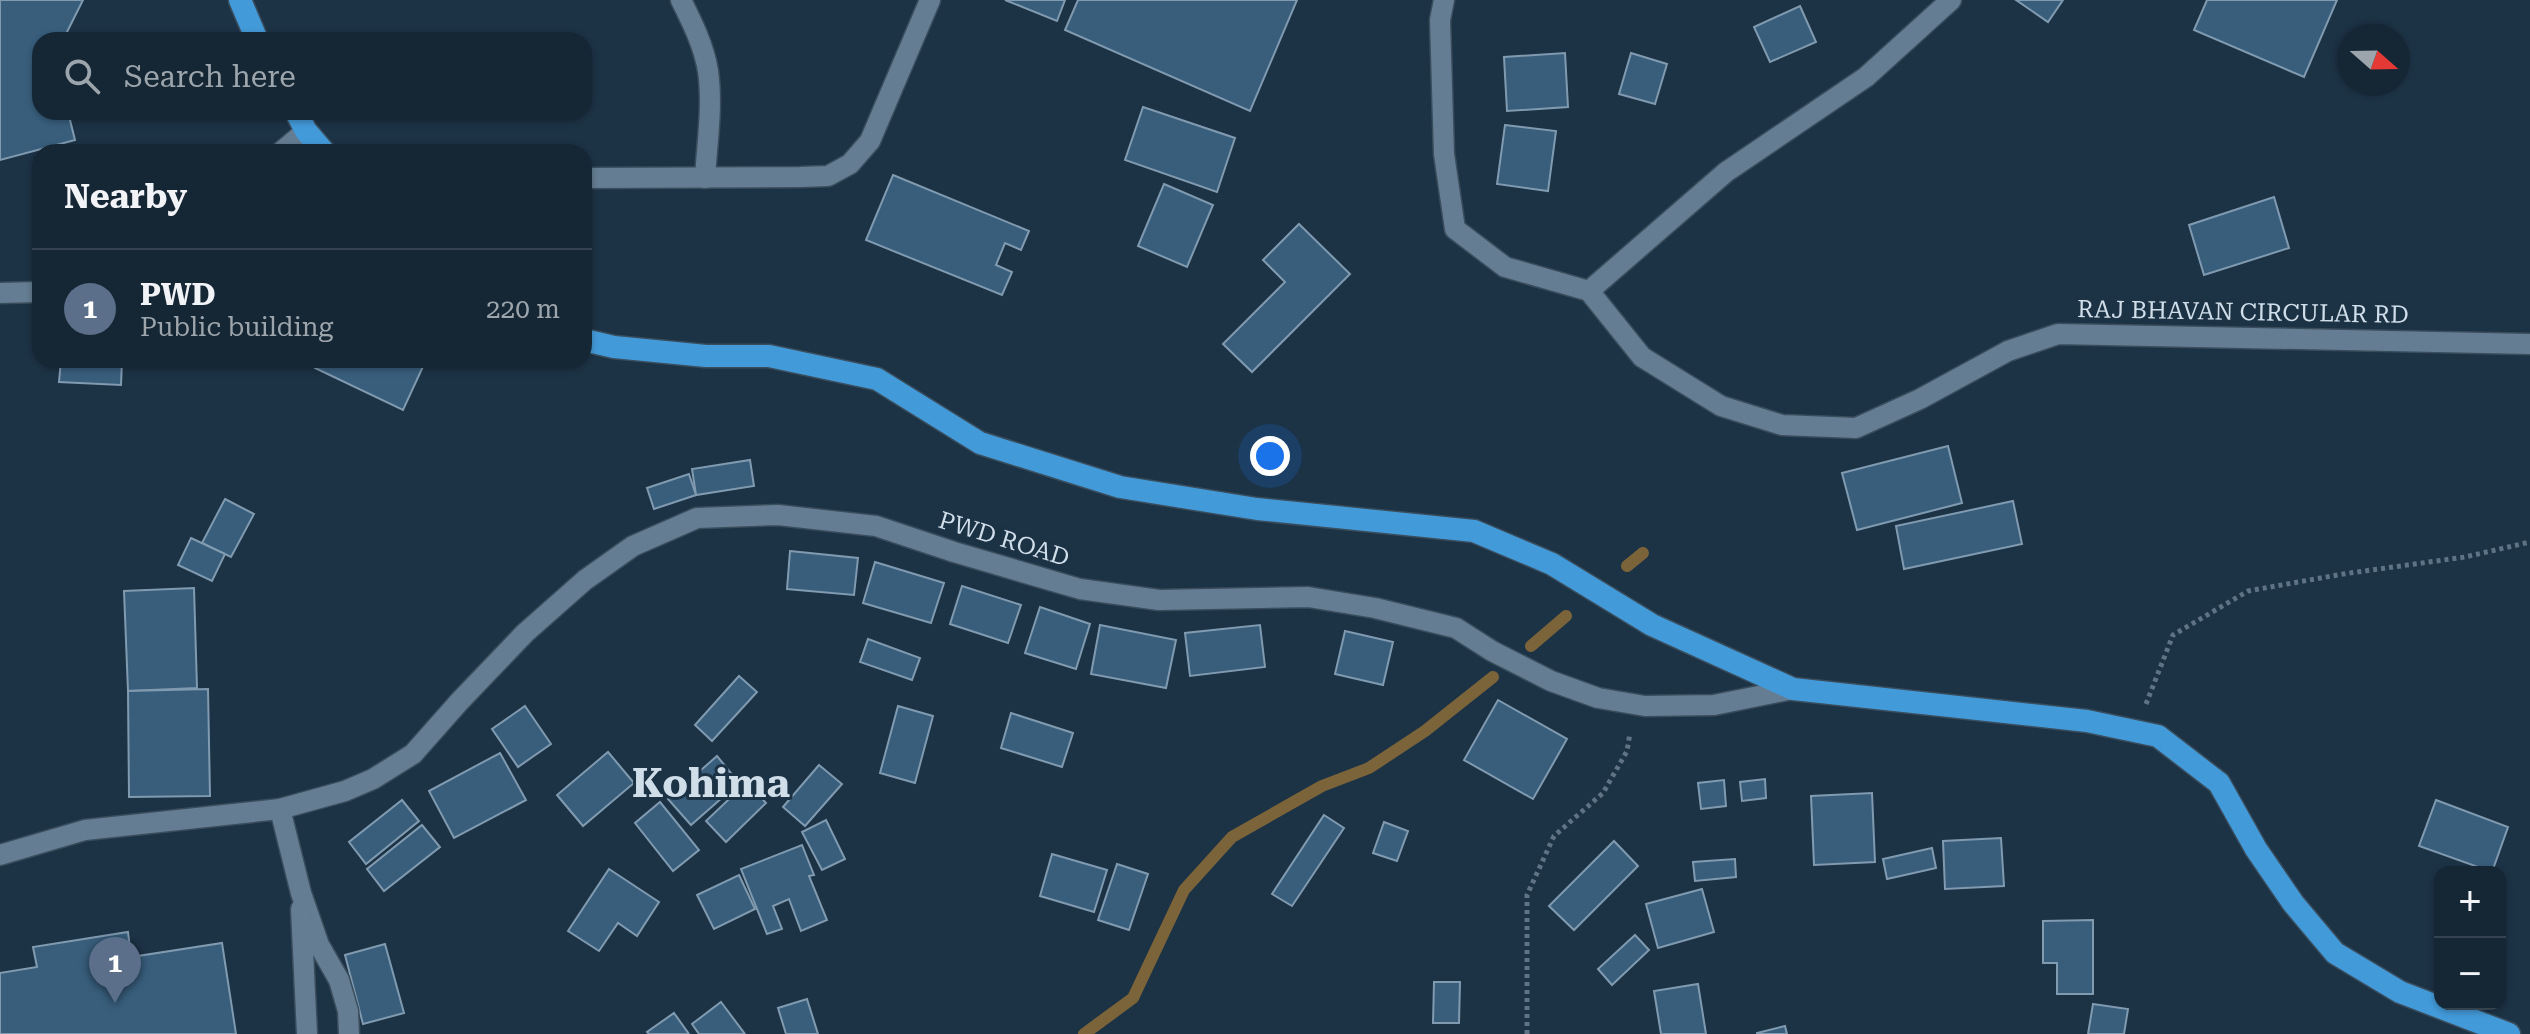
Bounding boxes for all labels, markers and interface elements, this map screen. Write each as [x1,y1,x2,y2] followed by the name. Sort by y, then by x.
[2338,24,2410,96] north arrow
[32,32,592,120] search box
[60,54,104,98] icon: search
[124,59,296,94] text: Search here
[64,176,187,216] text: Nearby
[140,277,216,312] text: PWD
[83,294,97,324] text: 1
[486,294,560,324] text: 220 m
[2077,295,2409,329] street label: RAJ BHAVAN CIRCULAR RD
[140,312,333,342] text: Public building
[1250,436,1290,476] your location
[935,506,1073,572] street label: PWD ROAD
[632,760,791,807] district label: Kohima
[2434,866,2506,1010] map controls
[2434,866,2506,938] button: +
[89,937,141,1003] pin: 1
[2434,938,2506,1010] button: −

